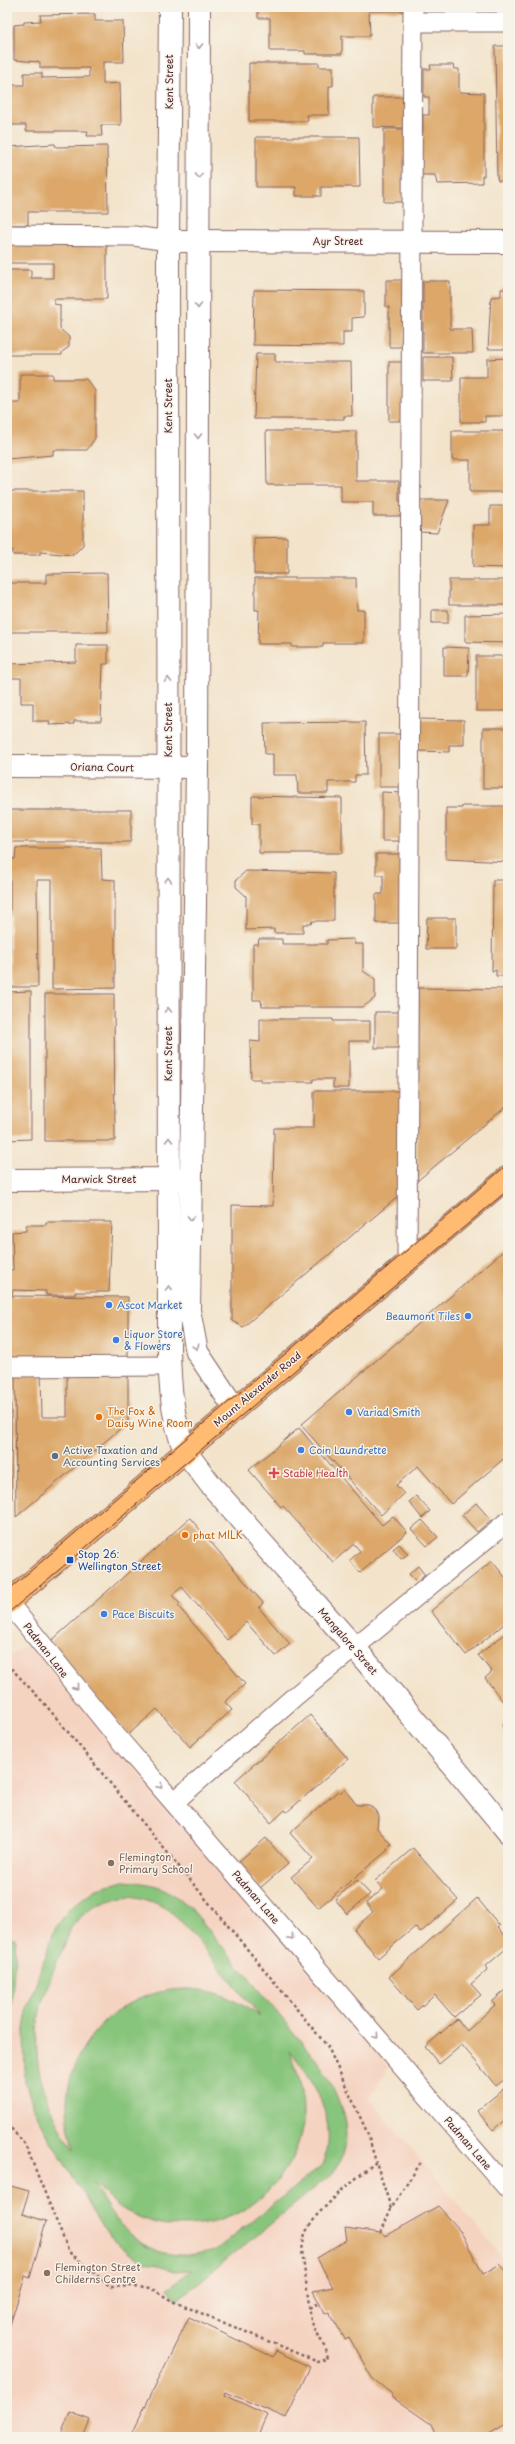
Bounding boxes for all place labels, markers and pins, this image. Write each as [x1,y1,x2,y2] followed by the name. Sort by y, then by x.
[117,1297,182,1312] place label: Ascot Market
[104,1300,114,1310] marker: Ascot Market
[385,1308,460,1323] place label: Beaumont Tiles
[463,1311,473,1321] marker: Beaumont Tiles
[124,1326,183,1353] place label: Liquor Store & Flowers
[111,1335,121,1345] marker: Liquor Store & Flowers
[107,1403,193,1431] place label: The Fox & Daisy Wine Room
[357,1404,420,1419] place label: Variad Smith
[344,1407,354,1417] marker: Variad Smith
[94,1412,104,1422] marker: The Fox & Daisy Wine Room
[63,1442,160,1469] place label: Active Taxation and Accounting Services
[309,1442,387,1457] place label: Coin Laundrette
[296,1445,306,1455] marker: Coin Laundrette
[50,1451,60,1461] marker: Active Taxation and Accounting Services
[283,1465,349,1480] place label: Stable Health
[268,1467,280,1479] marker: Stable Health
[193,1527,243,1542] place label: phat MILK
[180,1530,190,1540] marker: phat MILK
[78,1546,161,1573] place label: Stop 26: Wellington Street
[65,1555,75,1565] marker: Stop 26: Wellington Street
[112,1606,175,1621] place label: Pace Biscuits
[99,1609,109,1619] marker: Pace Biscuits
[119,1849,193,1876] place label: Flemington Primary School
[106,1858,116,1868] marker: Flemington Primary School
[55,2259,141,2286] place label: Flemington Street Childerns Centre
[42,2268,52,2278] marker: Flemington Street Childerns Centre

